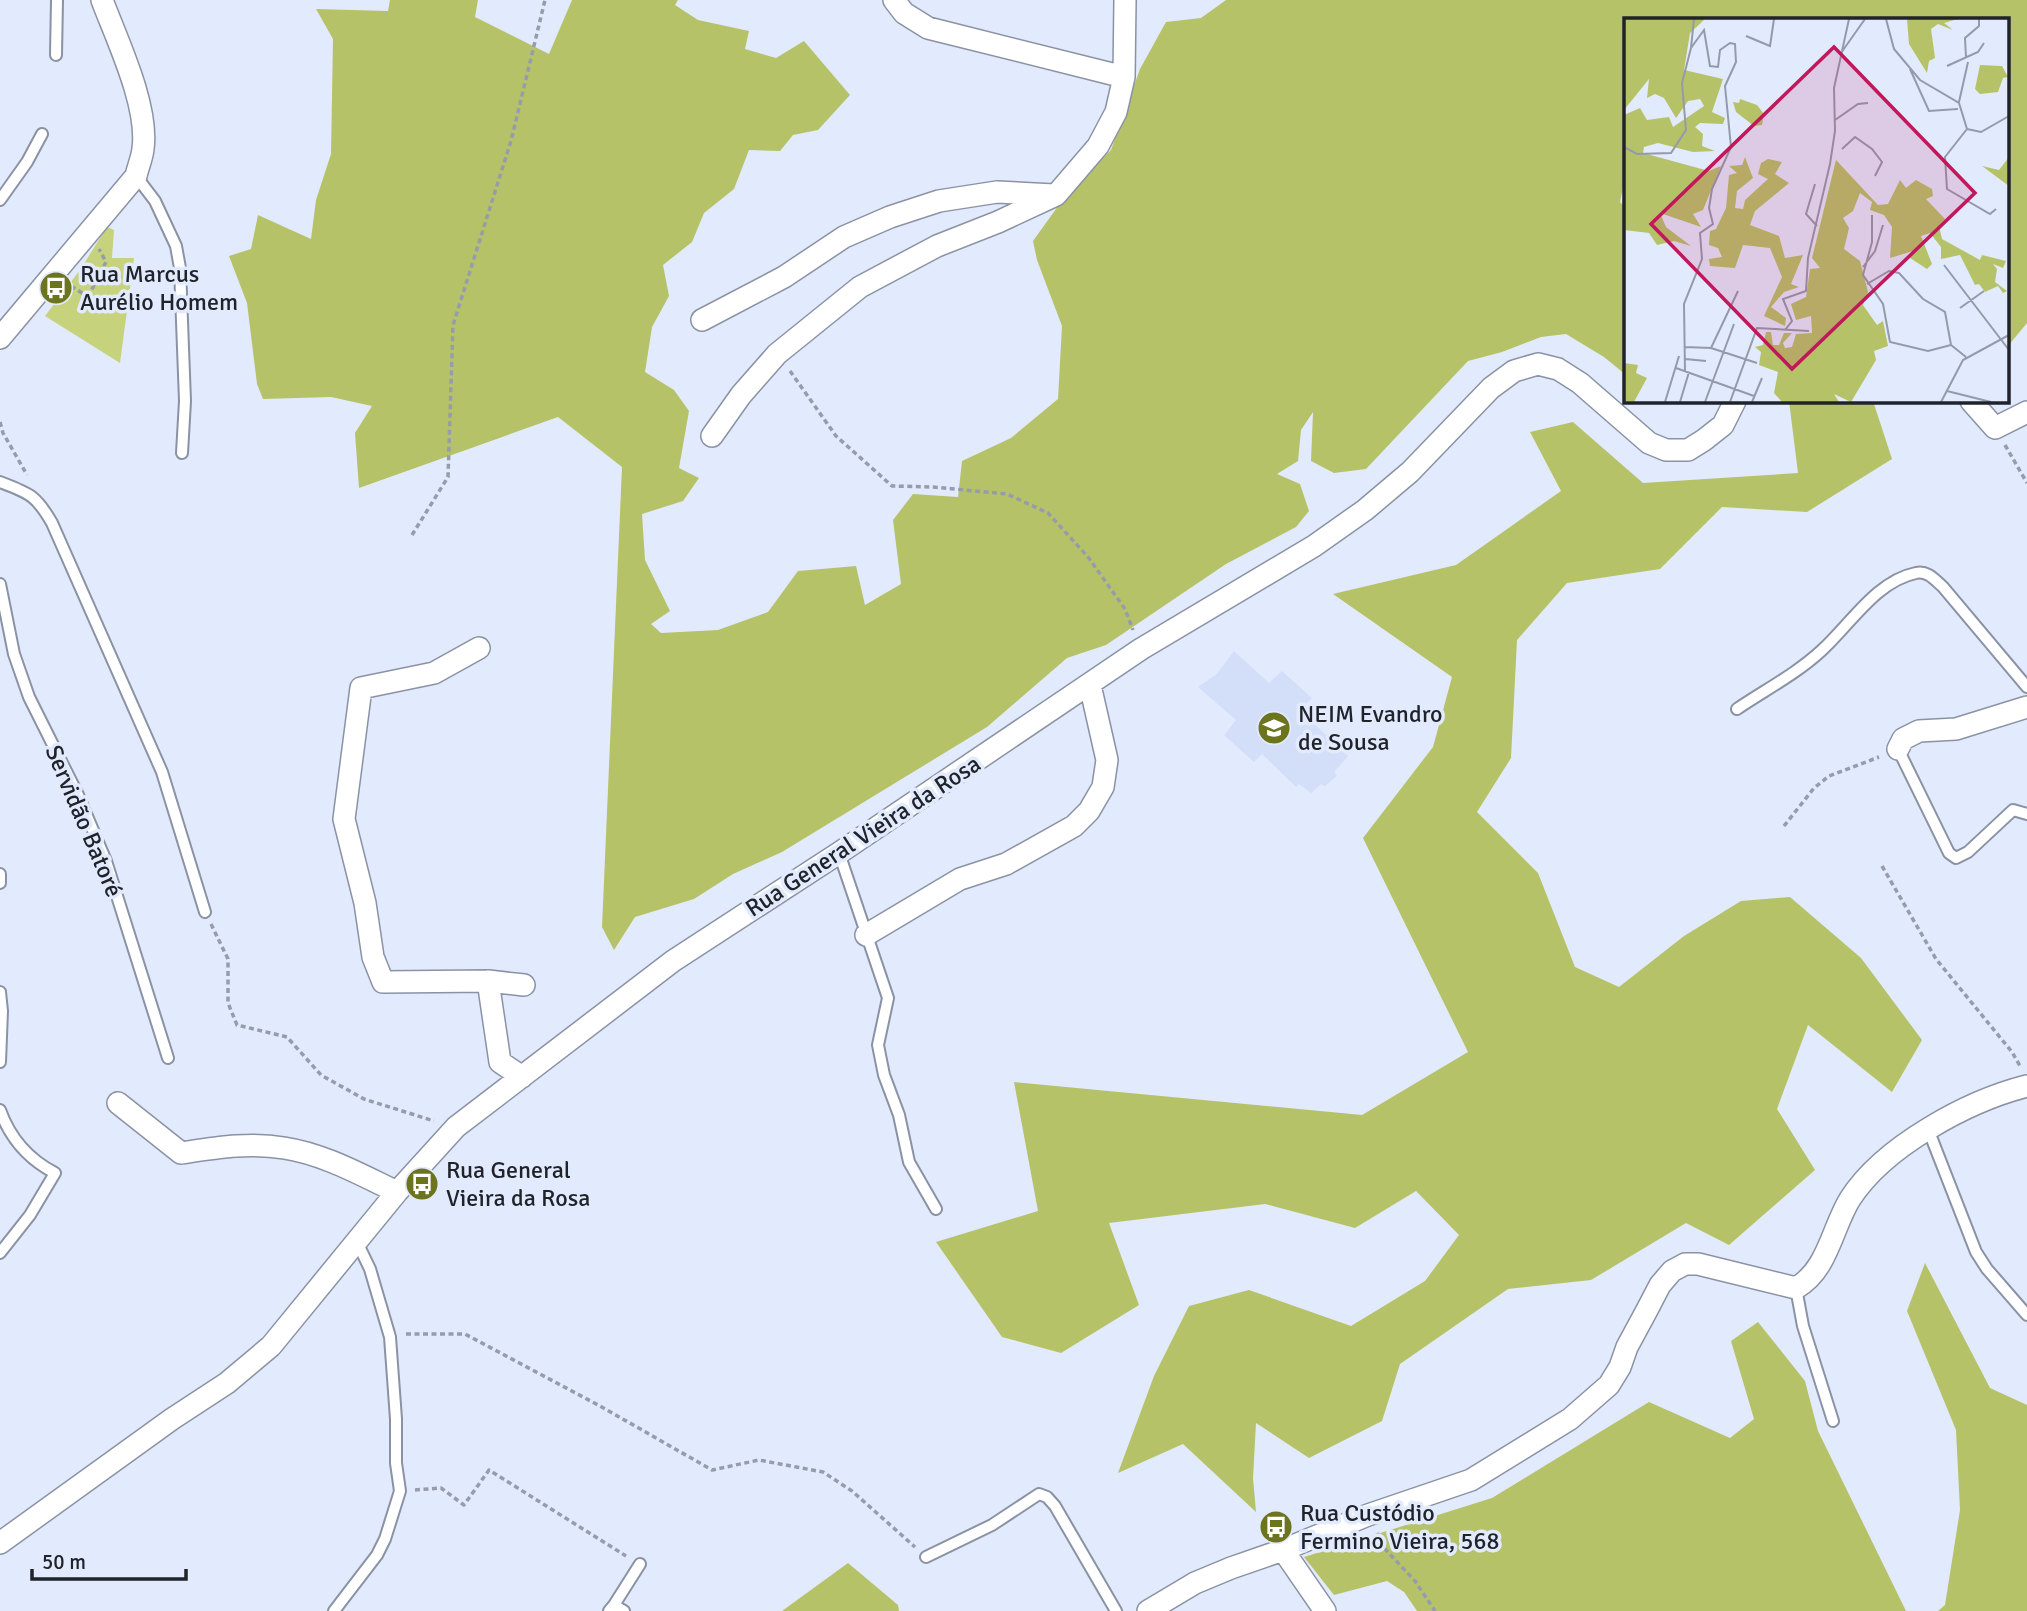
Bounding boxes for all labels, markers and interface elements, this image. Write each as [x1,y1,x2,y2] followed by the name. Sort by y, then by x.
[1624,18,2010,402] inset map
[80,259,238,317] place label: Rua Marcus Aurélio Homem
[37,269,75,307] bus stop icon: Rua Marcus Aurélio Homem
[1298,699,1443,757] place label: NEIM Evandro de Sousa
[1255,709,1293,747] school or university icon: NEIM Evandro de Sousa
[39,741,129,901] street label: Servidão Batoré
[740,749,986,923] street label: Rua General Vieira da Rosa
[446,1155,590,1213] place label: Rua General Vieira da Rosa
[403,1165,441,1203] bus stop icon: Rua General Vieira da Rosa
[1300,1498,1499,1556] place label: Rua Custódio Fermino Vieira, 568
[1257,1508,1295,1546] bus stop icon: Rua Custódio Fermino Vieira, 568
[32,1538,186,1582] scale bar
[42,1549,86,1575] text: 50 m

